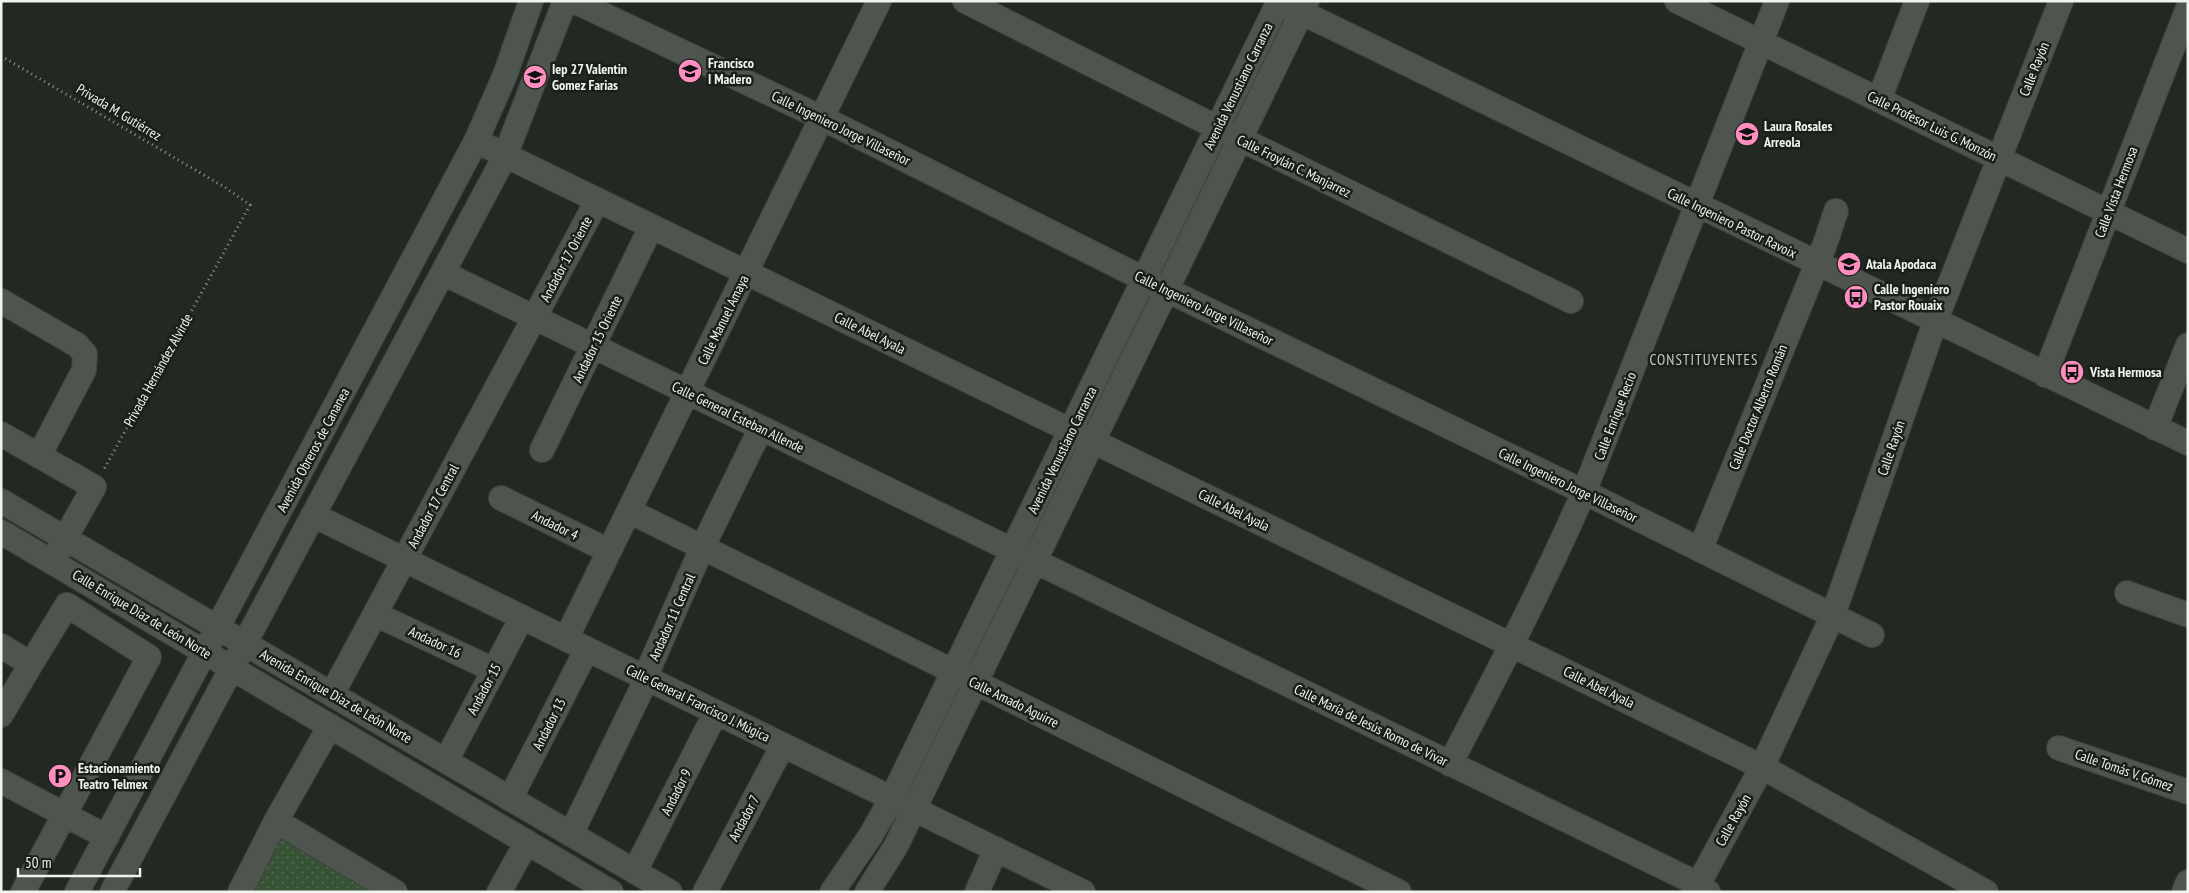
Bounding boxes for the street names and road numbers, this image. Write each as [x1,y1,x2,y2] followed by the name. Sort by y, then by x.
[1199,20,1277,152] street label: Avenida Venustiano Carranza
[2015,39,2053,99] street label: Calle Rayón
[73,80,165,144] street label: Privada M. Gutiérrez
[769,87,913,169] street label: Calle Ingeniero Jorge Villaseñor
[1864,87,2000,165] street label: Calle Profesor Luis G. Monzón
[1234,131,1354,201] street label: Calle Froylán C. Manjarrez
[2090,144,2142,240] street label: Calle Vista Hermosa
[1664,184,1800,262] street label: Calle Ingeniero Pastor Ravoix
[536,213,596,305] street label: Andador 17 Oriente
[1132,267,1276,349] street label: Calle Ingeniero Jorge Villaseñor
[693,272,753,368] street label: Calle Manuel Amaya
[568,292,626,386] street label: Andador 15 Oriente
[831,308,909,358] street label: Calle Abel Ayala
[119,310,197,430] street label: Privada Hernández Alvirde
[1725,342,1791,472] street label: Calle Doctor Alberto Román
[1590,369,1640,463] street label: Calle Enrique Recio
[669,377,807,457] street label: Calle General Esteban Allende
[1023,384,1101,516] street label: Avenida Venustiano Carranza
[273,385,353,515] street label: Avenida Obreros de Cananea
[1873,418,1909,478] street label: Calle Rayón
[1496,444,1640,526] street label: Calle Ingeniero Jorge Villaseñor
[403,460,463,551] street label: Andador 17 Central
[1195,485,1273,535] street label: Calle Abel Ayala
[529,506,582,544] street label: Andador 4
[69,565,215,663] street label: Calle Enrique Díaz de León Norte
[645,570,700,663] street label: Andador 11 Central
[406,622,464,662] street label: Andador 16
[257,645,416,747] street label: Avenida Enrique Díaz de León Norte
[463,660,505,718] street label: Andador 15
[623,660,773,746] street label: Calle General Francisco J. Múgica
[1560,662,1638,712] street label: Calle Abel Ayala
[966,672,1062,732] street label: Calle Amado Aguirre
[1291,680,1451,770] street label: Calle María de Jesús Romo de Vivar
[528,695,570,753] street label: Andador 13
[2073,745,2175,795] street label: Calle Tomás V. Gómez
[657,766,695,818] street label: Andador 9
[1711,791,1755,849] street label: Calle Rayón
[724,792,764,844] street label: Andador 7

